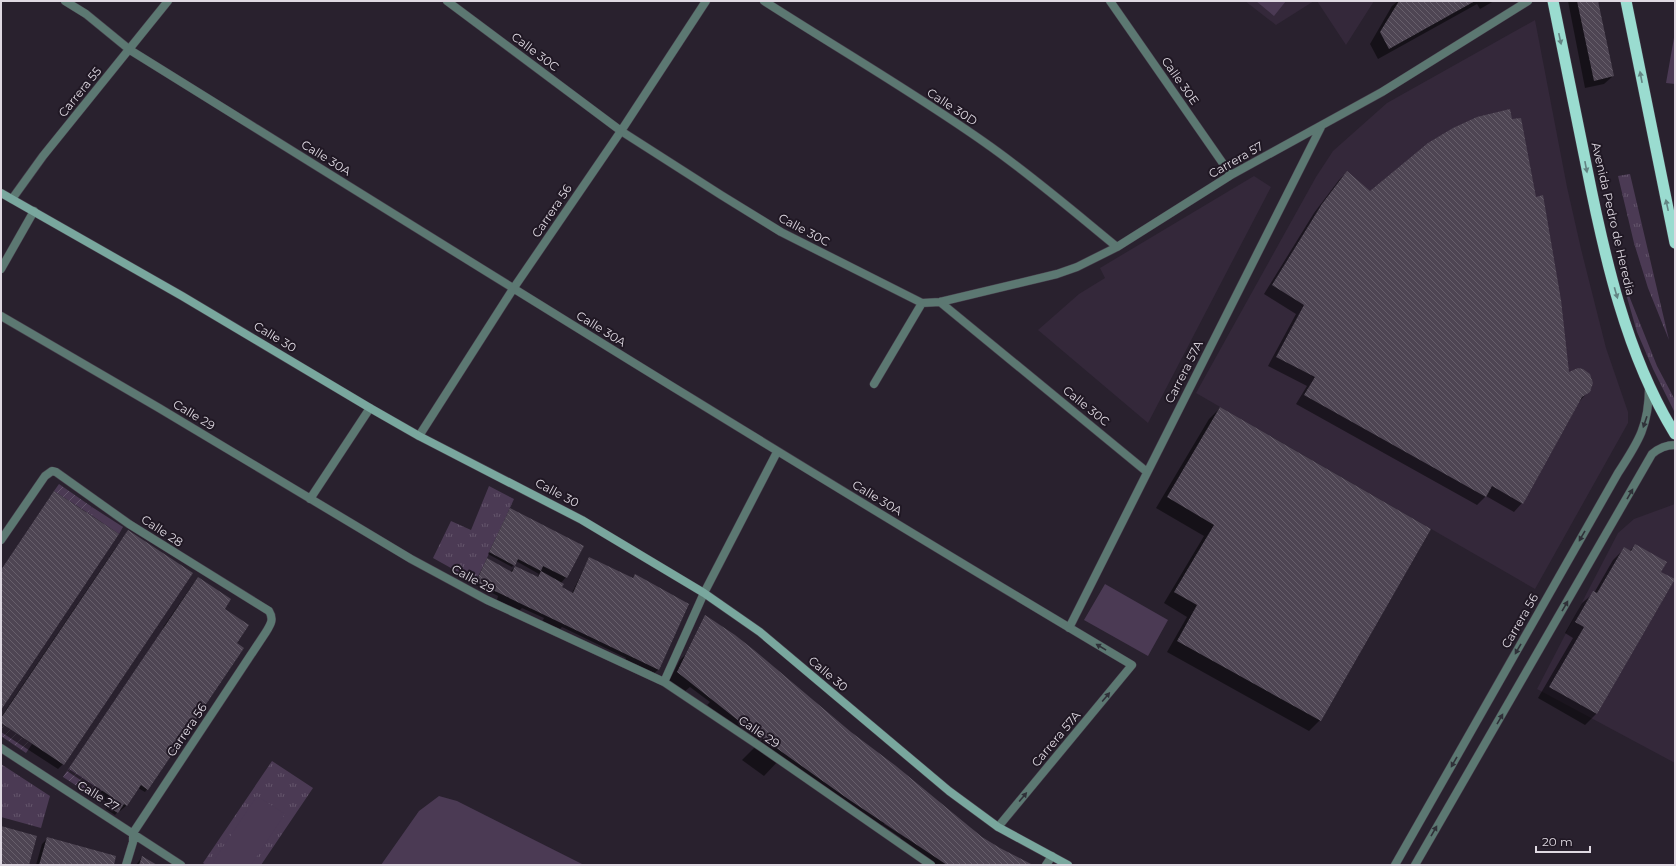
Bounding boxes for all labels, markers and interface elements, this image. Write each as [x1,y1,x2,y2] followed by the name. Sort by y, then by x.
[509,29,562,75] street label: Calle 30C
[1558,33,1564,45] one-way arrow
[1158,54,1202,108] street label: Calle 30E
[55,63,105,120] street label: Carrera 55
[1638,71,1644,83] one-way arrow
[924,85,980,128] street label: Calle 30D
[299,136,354,179] street label: Calle 30A
[1206,138,1266,181] street label: Carrera 57
[1589,141,1638,297] street label: Avenida Pedro de Heredia
[1584,160,1590,173] one-way arrow
[528,181,575,240] street label: Carrera 56
[1663,198,1669,211] one-way arrow
[776,210,833,249] street label: Calle 30C
[1613,287,1619,299] one-way arrow
[574,307,629,350] street label: Calle 30A
[251,318,299,355] street label: Calle 30
[1161,338,1206,406] street label: Carrera 57A
[1060,382,1113,429] street label: Calle 30C
[170,396,218,433] street label: Calle 29
[1642,417,1648,429] one-way arrow
[533,475,582,510] street label: Calle 30
[850,477,905,519] street label: Calle 30A
[1626,488,1633,500] one-way arrow
[139,512,186,550] street label: Calle 28
[1579,530,1586,542] one-way arrow
[449,561,497,596] street label: Calle 29
[1498,591,1541,651] street label: Carrera 56
[1561,600,1568,612] one-way arrow
[1095,643,1107,650] one-way arrow
[1515,643,1522,655] one-way arrow
[805,653,851,695] street label: Calle 30
[1102,692,1110,702] one-way arrow
[163,700,210,759] street label: Carrera 56
[1028,707,1084,770] street label: Carrera 57A
[736,712,783,751] street label: Calle 29
[1496,713,1503,725] one-way arrow
[1451,756,1457,768] one-way arrow
[75,777,122,814] street label: Calle 27
[1019,792,1028,803] one-way arrow
[1431,825,1438,837] one-way arrow
[1536,828,1590,854] scale bar
[1542,834,1573,849] text: 20 m

